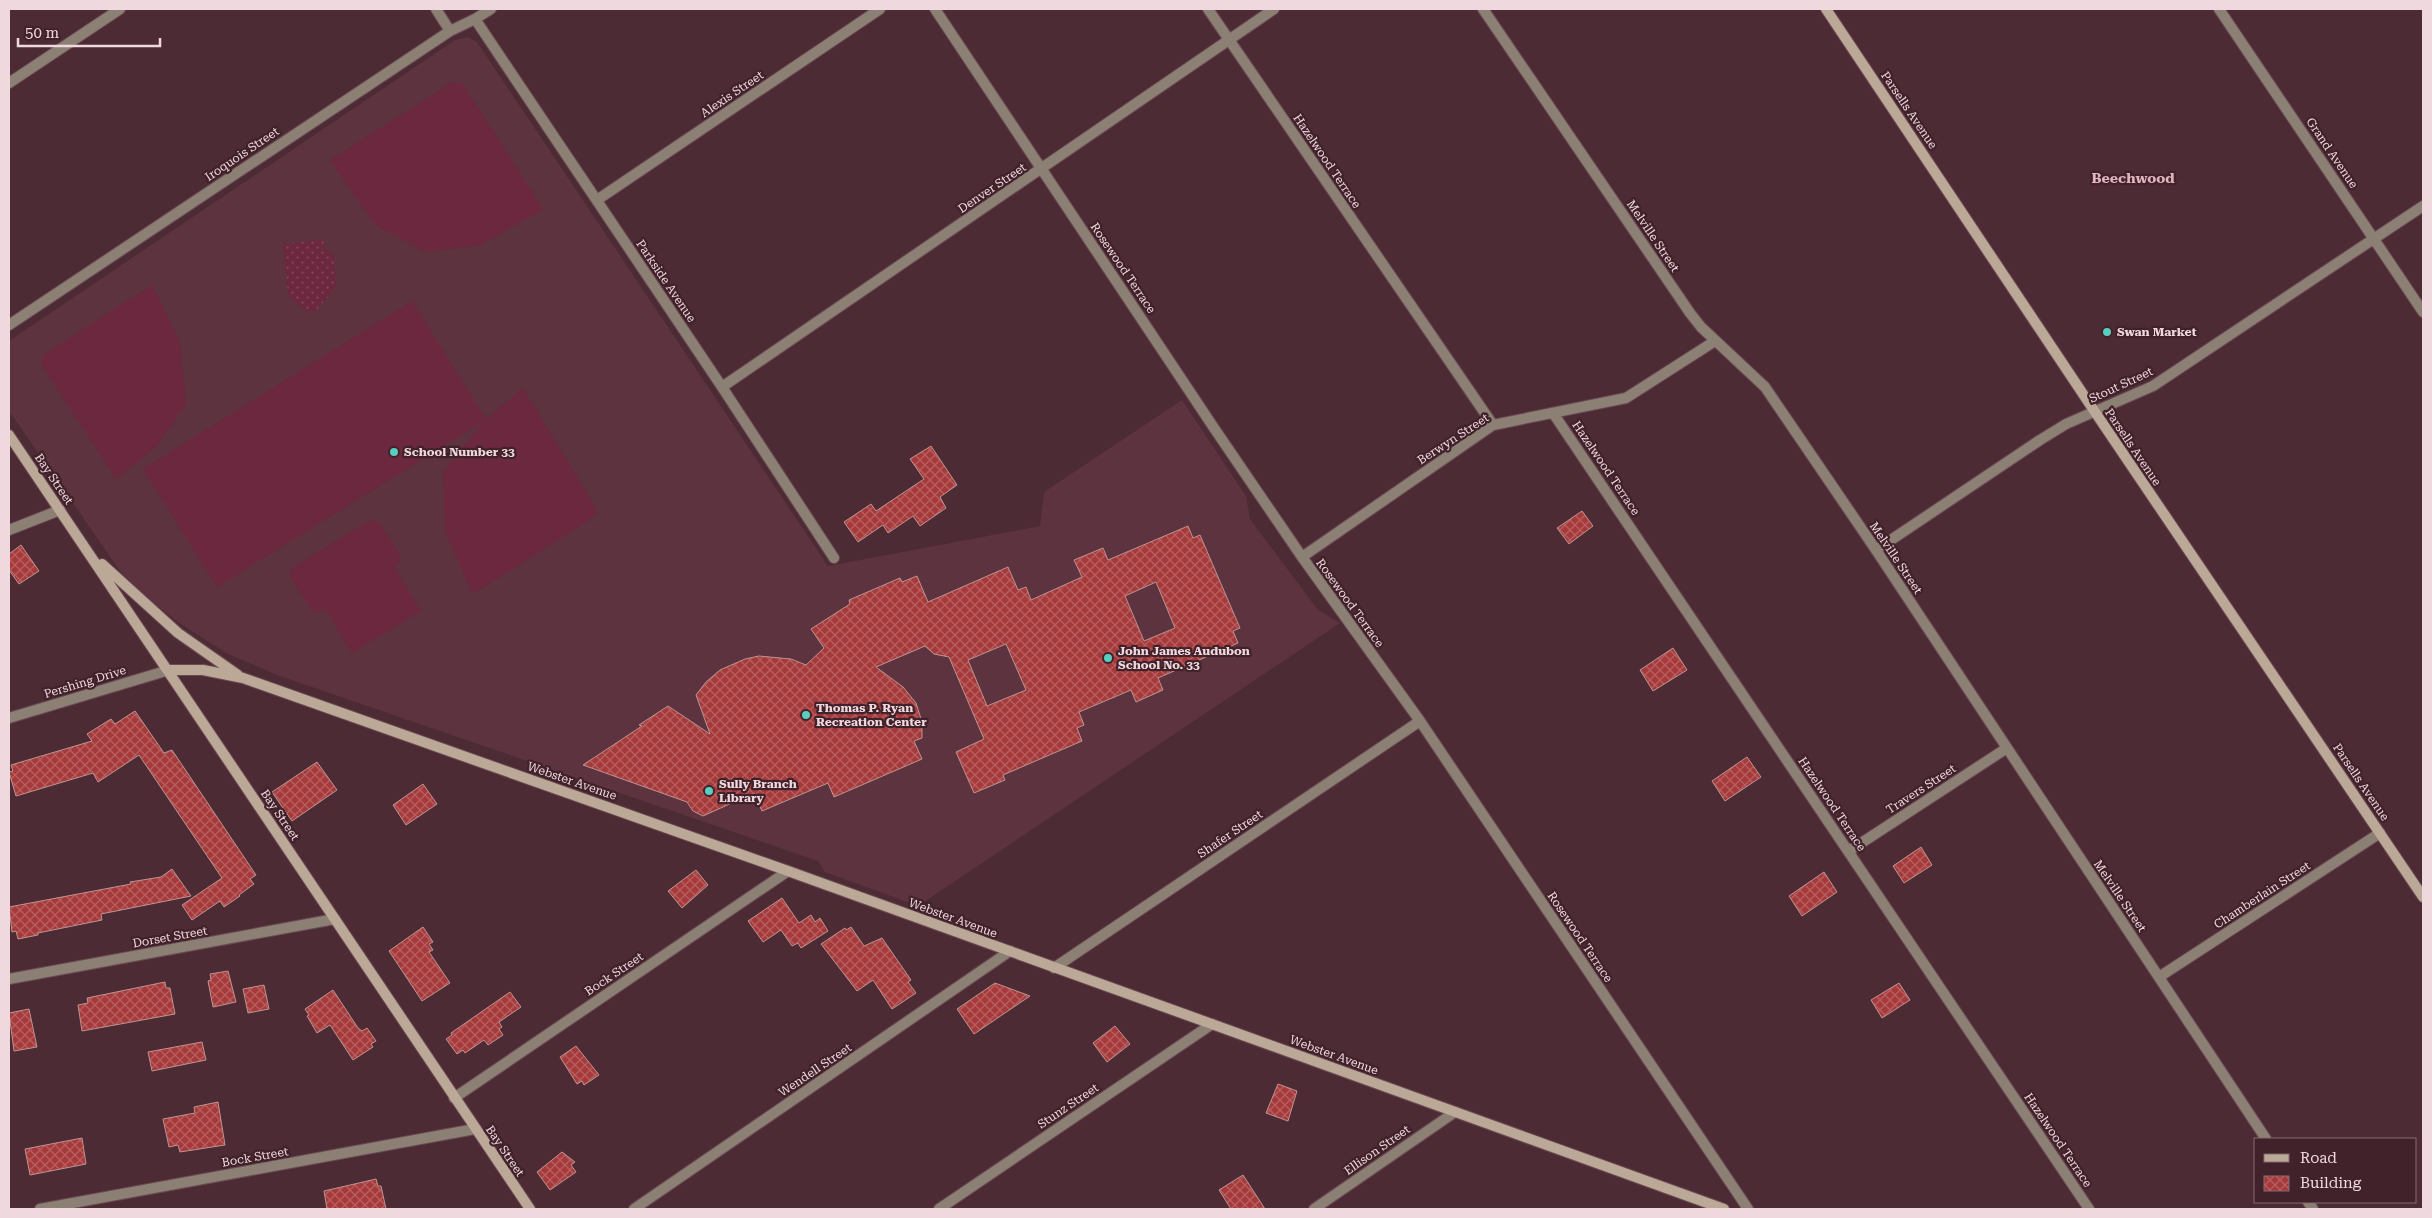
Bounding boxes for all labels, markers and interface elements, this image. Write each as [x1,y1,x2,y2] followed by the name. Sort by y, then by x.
[18,15,160,47] scale bar
[25,24,60,42] text: 50 m
[698,68,766,120] street label: Alexis Street
[1878,69,1940,152] street label: Parsells Avenue
[1290,111,1364,211] street label: Hazelwood Terrace
[2303,115,2361,191] street label: Grand Avenue
[202,124,282,184] street label: Iroquois Street
[955,160,1029,216] street label: Denver Street
[2091,170,2175,186] district label: Beechwood
[1624,197,1683,275] street label: Melville Street
[1088,220,1159,316] street label: Rosewood Terrace
[633,237,699,325] street label: Parkside Avenue
[2117,325,2197,339] place label: Swan Market
[2101,326,2113,338] marker: Swan Market
[2087,364,2155,406] street label: Stout Street
[2102,406,2164,489] street label: Parsells Avenue
[1415,410,1492,467] street label: Berwyn Street
[1569,418,1643,518] street label: Hazelwood Terrace
[404,445,515,459] place label: School Number 33
[388,446,400,458] marker: School Number 33
[32,451,77,508] street label: Bay Street
[1867,519,1926,597] street label: Melville Street
[1313,556,1387,650] street label: Rosewood Terrace
[1118,644,1250,672] place label: John James Audubon School No. 33
[1102,652,1114,664] marker: John James Audubon School No. 33
[42,663,128,701] street label: Pershing Drive
[816,701,927,729] place label: Thomas P. Ryan Recreation Center
[800,709,812,721] marker: Thomas P. Ryan Recreation Center
[2330,741,2392,824] street label: Parsells Avenue
[1795,754,1869,854] street label: Hazelwood Terrace
[526,759,619,803] street label: Webster Avenue
[1884,761,1959,817] street label: Travers Street
[719,777,797,805] place label: Sully Branch Library
[703,785,715,797] marker: Sully Branch Library
[258,787,303,844] street label: Bay Street
[1195,807,1266,861] street label: Shafer Street
[2091,857,2150,935] street label: Melville Street
[2211,858,2313,931] street label: Chamberlain Street
[1545,889,1616,985] street label: Rosewood Terrace
[907,895,1000,941] street label: Webster Avenue
[131,923,209,950] street label: Dorset Street
[582,949,646,999] street label: Bock Street
[1288,1032,1381,1078] street label: Webster Avenue
[776,1040,855,1100] street label: Wendell Street
[1035,1080,1101,1131] street label: Stunz Street
[2021,1090,2095,1190] street label: Hazelwood Terrace
[1341,1122,1413,1178] street label: Ellison Street
[483,1123,528,1180] street label: Bay Street
[2254,1138,2417,1203] legend
[221,1144,290,1170] street label: Bock Street
[2300,1149,2337,1167] text: Road
[2300,1174,2362,1192] text: Building

